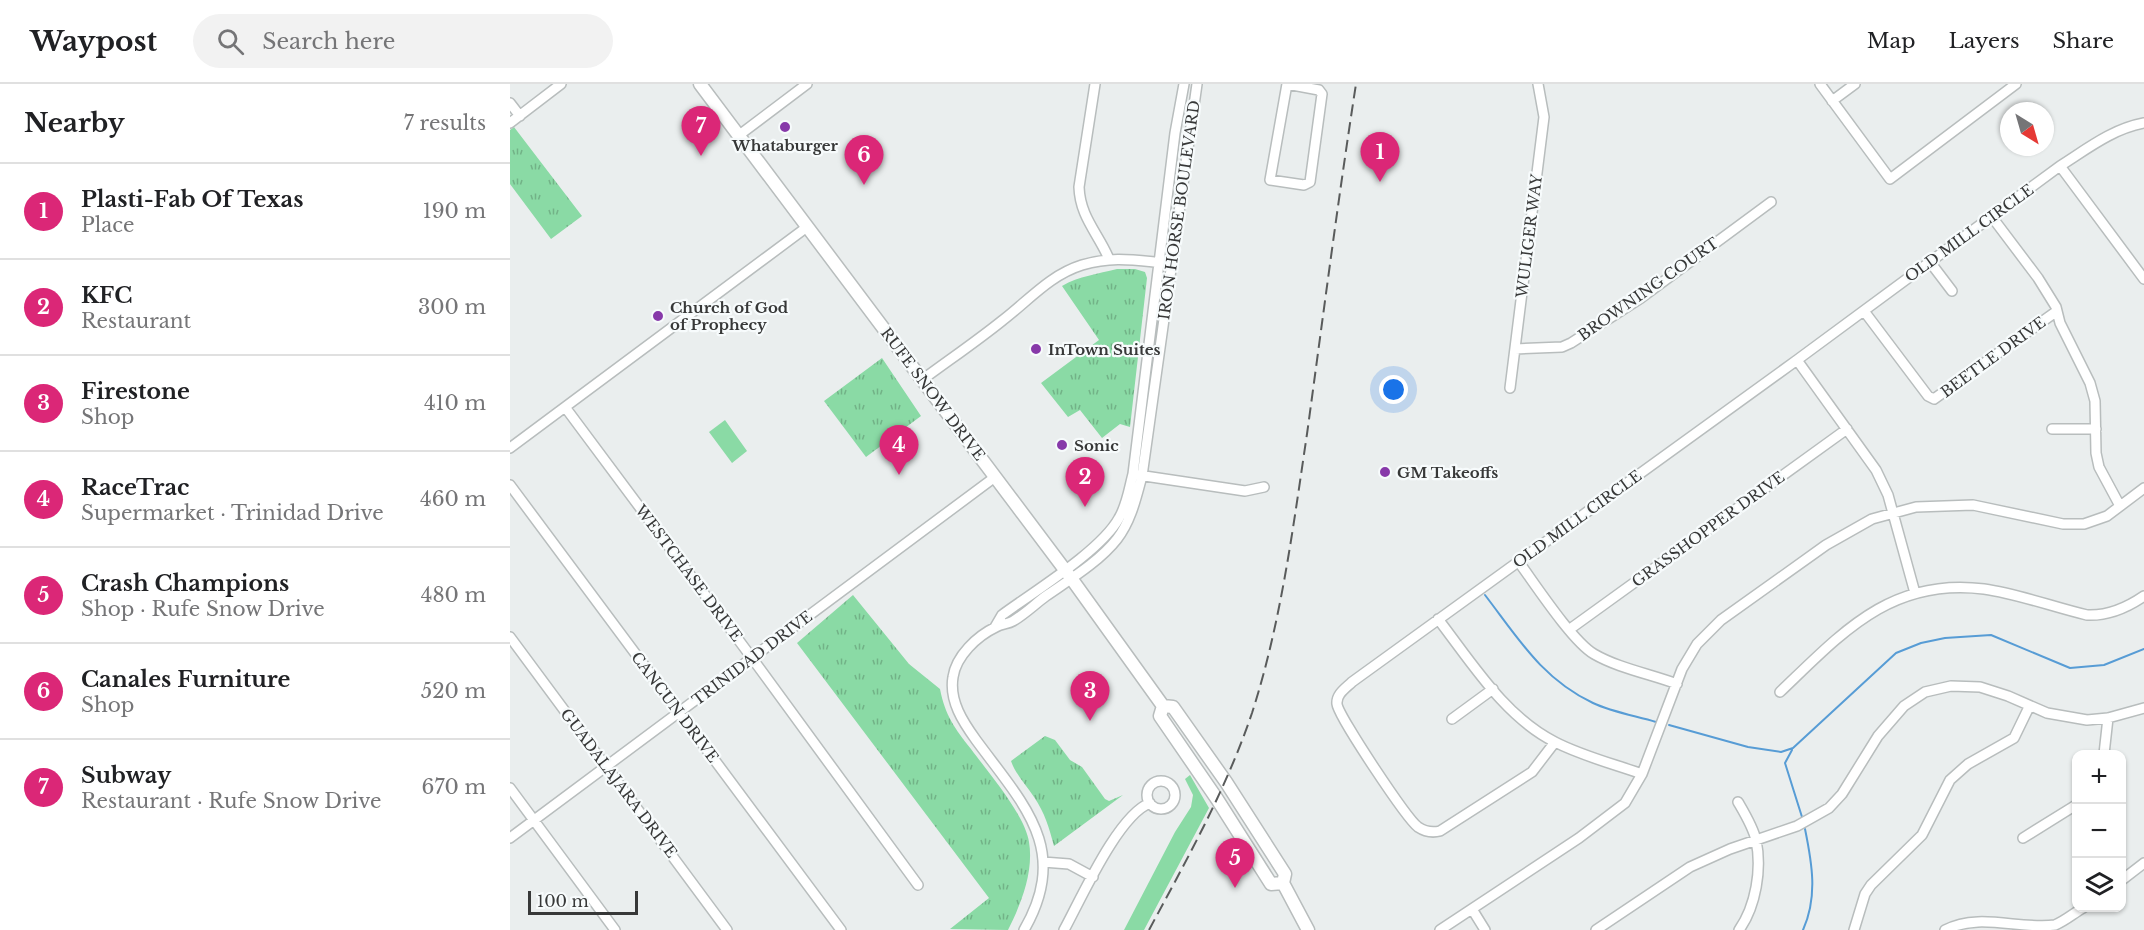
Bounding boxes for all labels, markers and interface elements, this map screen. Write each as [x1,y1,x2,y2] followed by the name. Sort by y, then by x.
[193,14,613,68] search box
[30,24,157,59] text: Waypost
[214,25,247,58] icon: search
[262,28,395,55] text: Search here
[1867,28,1916,54] text: Map
[1949,28,2020,54] text: Layers
[2053,28,2114,54] text: Share
[1154,99,1204,321] street label: IRON HORSE BOULEVARD
[2000,102,2054,156] north arrow
[682,106,720,156] pin: 7
[24,107,125,139] text: Nearby
[404,111,486,135] text: 7 results
[778,120,792,134] marker: Whataburger
[1360,132,1400,182] pin: 1
[844,135,884,185] pin: 6
[731,136,839,155] place label: Whataburger
[1512,172,1546,300] street label: WULIGER WAY
[1901,180,2037,286] street label: OLD MILL CIRCLE
[81,186,303,213] text: Plasti-Fab Of Texas
[39,199,48,223] text: 1
[423,199,486,223] text: 190 m
[81,213,135,237] text: Place
[1574,233,1722,345] street label: BROWNING COURT
[81,282,132,309] text: KFC
[37,295,50,319] text: 2
[418,295,486,319] text: 300 m
[670,298,789,334] place label: Church of God of Prophecy
[81,309,191,333] text: Restaurant
[651,309,665,323] marker: Church of God of Prophecy
[1937,312,2049,401] street label: BEETLE DRIVE
[877,324,989,464] street label: RUFE SNOW DRIVE
[1048,340,1160,359] place label: InTown Suites
[1029,342,1043,356] marker: InTown Suites
[1379,375,1408,404] your location
[81,378,190,405] text: Firestone
[37,391,50,415] text: 3
[424,391,486,415] text: 410 m
[81,405,134,429] text: Shop
[880,426,918,475] pin: 4
[1074,436,1119,455] place label: Sonic
[1055,438,1069,452] marker: Sonic
[1066,458,1104,507] pin: 2
[1397,463,1498,482] place label: GM Takeoffs
[1378,465,1392,479] marker: GM Takeoffs
[1509,466,1645,572] street label: OLD MILL CIRCLE
[1628,467,1788,591] street label: GRASSHOPPER DRIVE
[81,474,190,501] text: RaceTrac
[37,487,50,511] text: 4
[420,487,486,511] text: 460 m
[631,500,747,645] street label: WESTCHASE DRIVE
[81,501,384,525] text: Supermarket · Trinidad Drive
[81,570,289,597] text: Crash Champions
[38,583,49,607] text: 5
[421,583,486,607] text: 480 m
[81,597,325,621] text: Shop · Rufe Snow Drive
[688,607,816,709] street label: TRINIDAD DRIVE
[627,648,723,766] street label: CANCUN DRIVE
[81,666,291,693] text: Canales Furniture
[1070,672,1110,721] pin: 3
[37,679,50,703] text: 6
[421,679,486,703] text: 520 m
[81,693,134,717] text: Shop
[557,705,681,861] street label: GUADALAJARA DRIVE
[2072,750,2126,912] map controls
[2072,750,2126,804] button: +
[81,762,171,789] text: Subway
[38,775,49,799] text: 7
[422,775,486,799] text: 670 m
[81,789,381,813] text: Restaurant · Rufe Snow Drive
[2072,804,2126,858] button: −
[1216,838,1254,888] pin: 5
[2072,858,2126,912] button: layers
[528,888,638,916] scale bar
[537,891,589,911] text: 100 m

